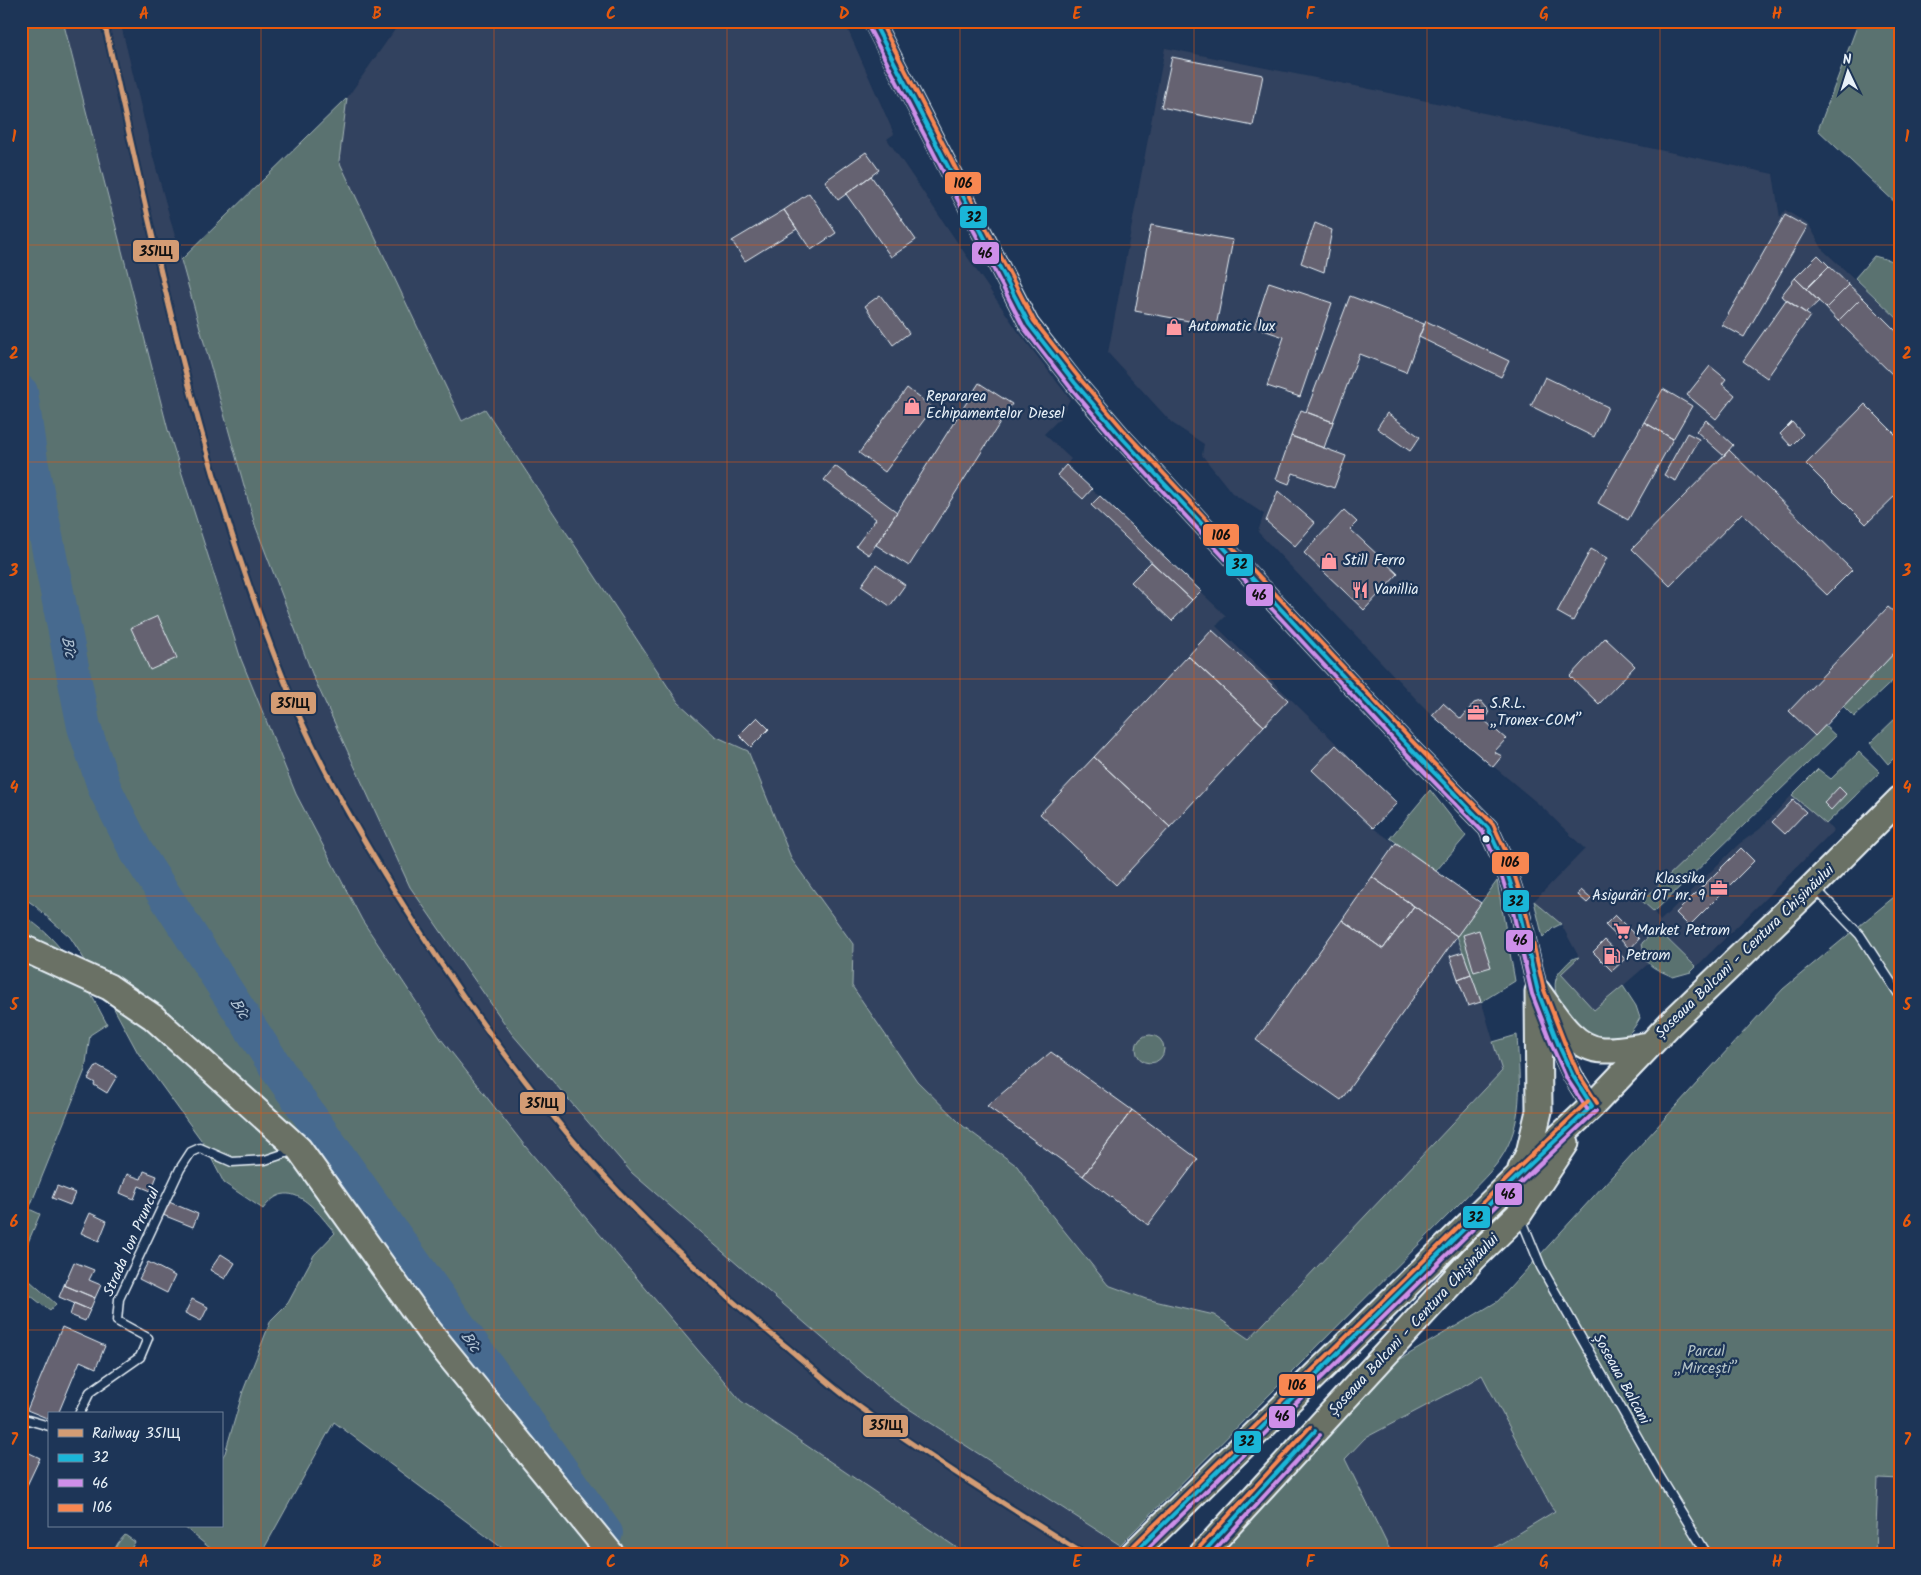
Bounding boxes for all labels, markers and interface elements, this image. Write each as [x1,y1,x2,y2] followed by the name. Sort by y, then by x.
[139,2,149,27] text: A
[372,2,382,27] text: B
[606,2,616,27] text: C
[839,2,850,27] text: D
[1073,2,1083,27] text: E
[1306,2,1316,27] text: F
[1539,2,1549,27] text: G
[1772,2,1782,27] text: H
[1824,48,1874,98] north arrow
[1842,49,1852,71] text: N
[12,125,17,150] text: 1
[1905,125,1910,150] text: 1
[944,171,982,195] line badge: 106
[954,173,973,195] text: 106
[959,205,988,229] line badge: 32
[965,207,982,229] text: 32
[132,239,180,263] line badge: 351Щ
[138,241,173,263] text: 351Щ
[971,241,1000,265] line badge: 46
[977,243,993,265] text: 46
[1188,315,1276,339] place label: Automatic lux
[1164,317,1184,337] shop icon: Automatic lux
[9,342,19,367] text: 2
[1902,342,1912,367] text: 2
[926,385,1065,426] place label: Repararea Echipamentelor Diesel
[902,396,922,416] shop icon: Repararea Echipamentelor Diesel
[1202,523,1240,547] line badge: 106
[1212,525,1231,547] text: 106
[1343,549,1405,573] place label: Still Ferro
[1319,551,1339,571] shop icon: Still Ferro
[1225,553,1254,577] line badge: 32
[1231,554,1248,576] text: 32
[9,559,19,584] text: 3
[1902,559,1912,584] text: 3
[1374,578,1419,602] place label: Vanillia
[1350,580,1370,600] restaurant icon: Vanillia
[1245,583,1274,607] line badge: 46
[1251,585,1267,607] text: 46
[54,634,83,662] water label: Bîc
[270,691,317,715] line badge: 351Щ
[1490,692,1582,733] place label: S.R.L. „Tronex-COM”
[275,693,310,715] text: 351Щ
[1466,703,1486,723] office icon: S.R.L. „Tronex-COM”
[10,776,19,801] text: 4
[1903,776,1912,801] text: 4
[1481,834,1491,844] unlabelled marker
[1491,851,1530,875] line badge: 106
[1501,852,1520,874] text: 106
[1650,858,1841,1045] street label: Șoseaua Balcani - Centura Chișinăului
[1592,867,1706,908] place label: Klassika Asigurări OT nr. 9
[1709,878,1729,898] office icon: Klassika Asigurări OT nr. 9
[1502,889,1530,913] line badge: 32
[1507,891,1524,913] text: 32
[1636,919,1730,943] place label: Market Petrom
[1612,921,1632,941] supermarket icon: Market Petrom
[1505,929,1534,953] line badge: 46
[1512,930,1528,952] text: 46
[1626,944,1670,968] place label: Petrom
[1602,946,1622,966] fuel station icon: Petrom
[9,993,20,1018] text: 5
[223,993,256,1026] water label: Bîc
[1902,993,1913,1018] text: 5
[519,1091,566,1115] line badge: 351Щ
[524,1093,559,1115] text: 351Щ
[1494,1182,1523,1206] line badge: 46
[97,1183,167,1301] street label: Strada Ion Pruncul
[1500,1184,1516,1206] text: 46
[1462,1205,1491,1229] line badge: 32
[1467,1207,1484,1229] text: 32
[10,1210,19,1235] text: 6
[1903,1210,1912,1235] text: 6
[1323,1227,1506,1422] street label: Șoseaua Balcani - Centura Chișinăului
[454,1326,487,1359] water label: Bîc
[1586,1329,1657,1430] street label: Șoseaua Balcani
[1674,1340,1738,1381] park label: Parcul „Mircești”
[1278,1373,1316,1397] line badge: 106
[1288,1375,1307,1397] text: 106
[1268,1405,1296,1429] line badge: 46
[1274,1406,1290,1428] text: 46
[48,1412,222,1528] legend
[862,1414,909,1438] line badge: 351Щ
[868,1415,903,1437] text: 351Щ
[92,1422,181,1446] text: Railway 351Щ
[10,1428,18,1453] text: 7
[1903,1428,1911,1453] text: 7
[1233,1430,1262,1454] line badge: 32
[1238,1431,1255,1453] text: 32
[92,1446,109,1470] text: 32
[92,1472,109,1496] text: 46
[92,1496,113,1520] text: 106
[139,1550,149,1575] text: A
[372,1550,382,1575] text: B
[606,1550,616,1575] text: C
[839,1550,850,1575] text: D
[1073,1550,1083,1575] text: E
[1306,1550,1316,1575] text: F
[1539,1550,1549,1575] text: G
[1772,1550,1782,1575] text: H

